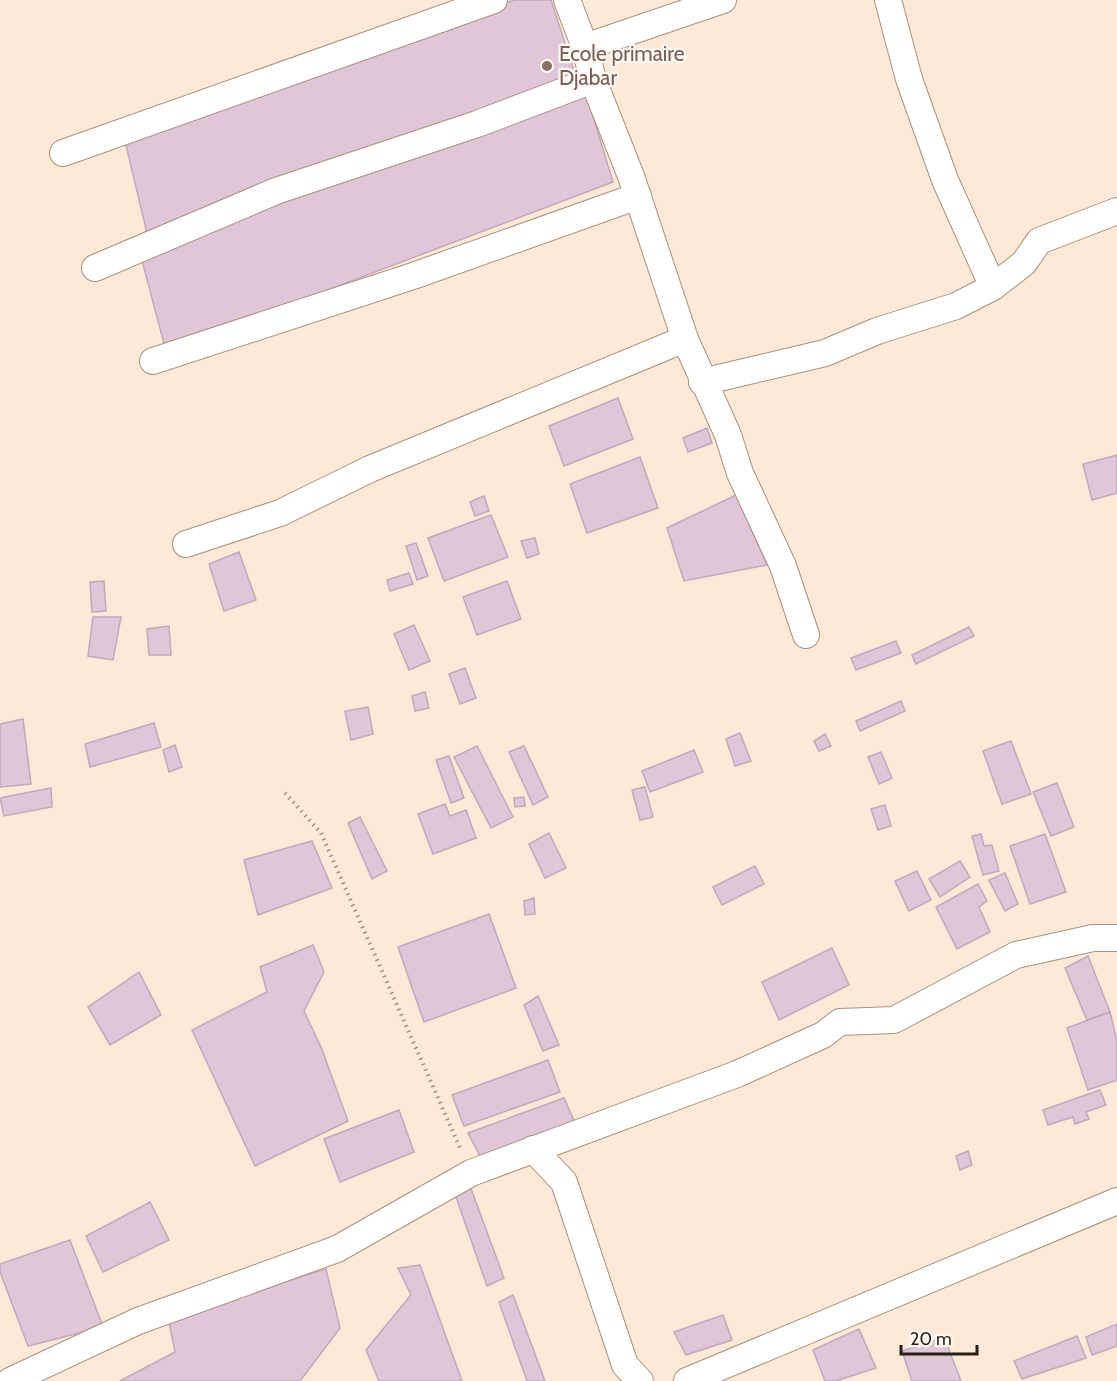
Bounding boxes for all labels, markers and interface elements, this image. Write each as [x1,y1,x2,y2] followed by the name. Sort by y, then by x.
[559,41,685,91] place label: Ecole primaire Djabar
[540,59,554,73] marker: Ecole primaire Djabar
[901,1318,978,1356] scale bar
[910,1328,952,1350] text: 20 m

